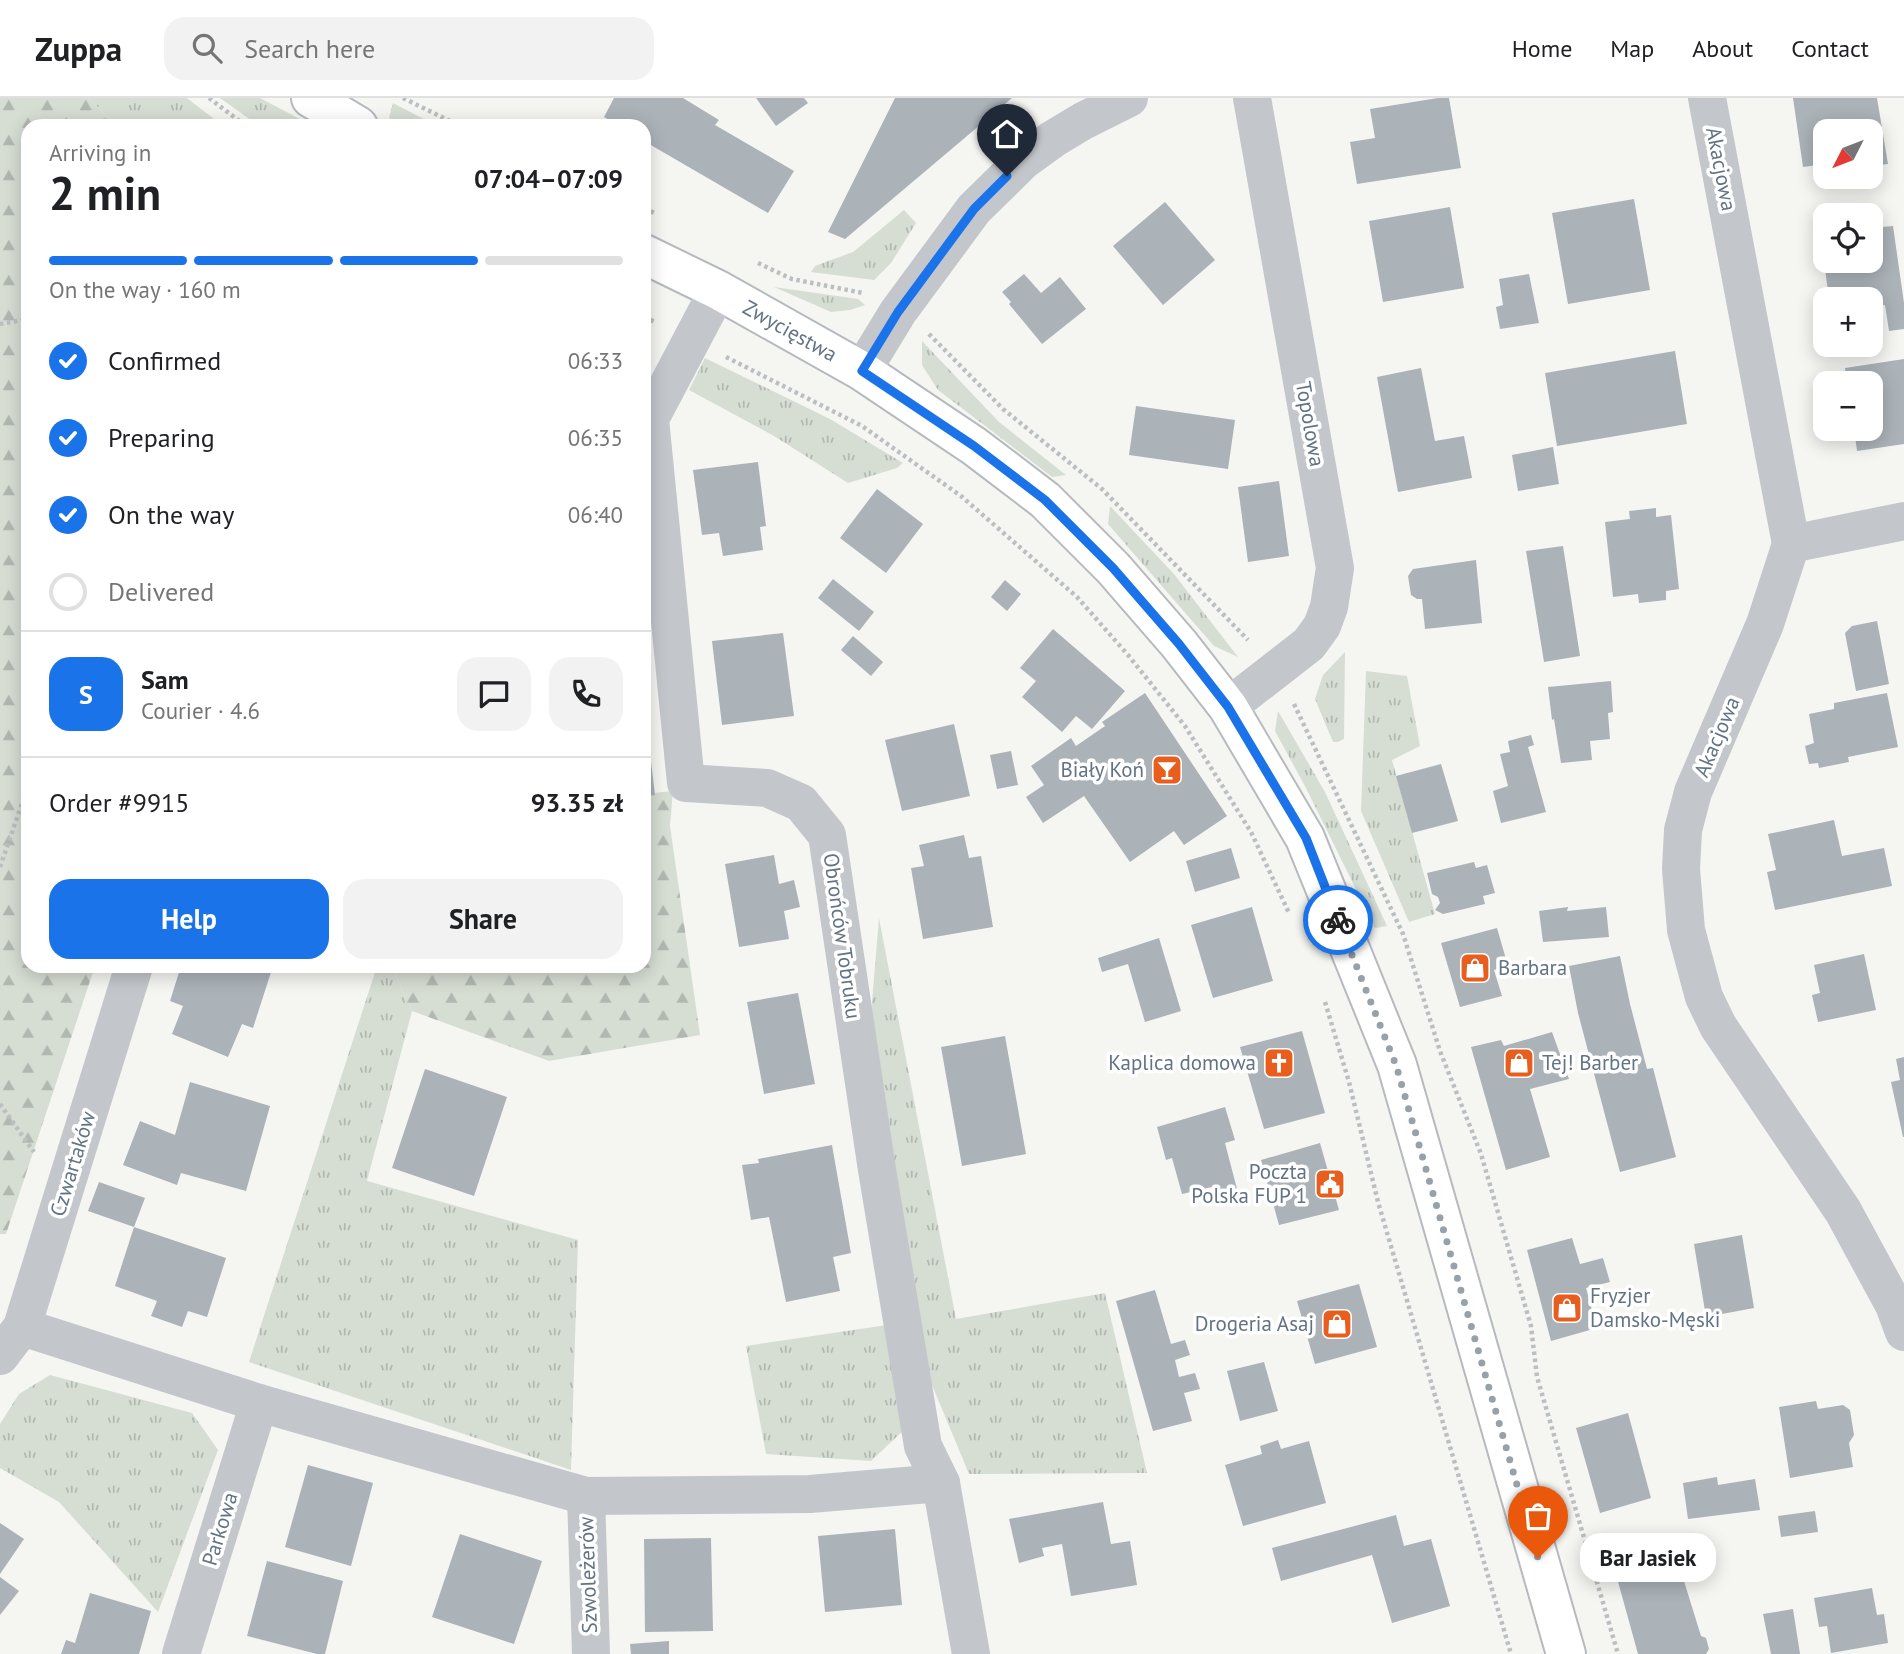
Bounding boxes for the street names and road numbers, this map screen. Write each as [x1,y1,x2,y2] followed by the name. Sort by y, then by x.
[1700,125,1743,213] street label: Akacjowa
[738,294,842,367] street label: Zwycięstwa
[1290,379,1331,469] street label: Topolowa
[1688,693,1746,781] street label: Akacjowa
[818,851,867,1020] street label: Obrońców Tobruku
[44,1108,101,1220] street label: Czwartaków
[196,1489,243,1569] street label: Parkowa
[572,1516,603,1634] street label: Szwoleżerów

